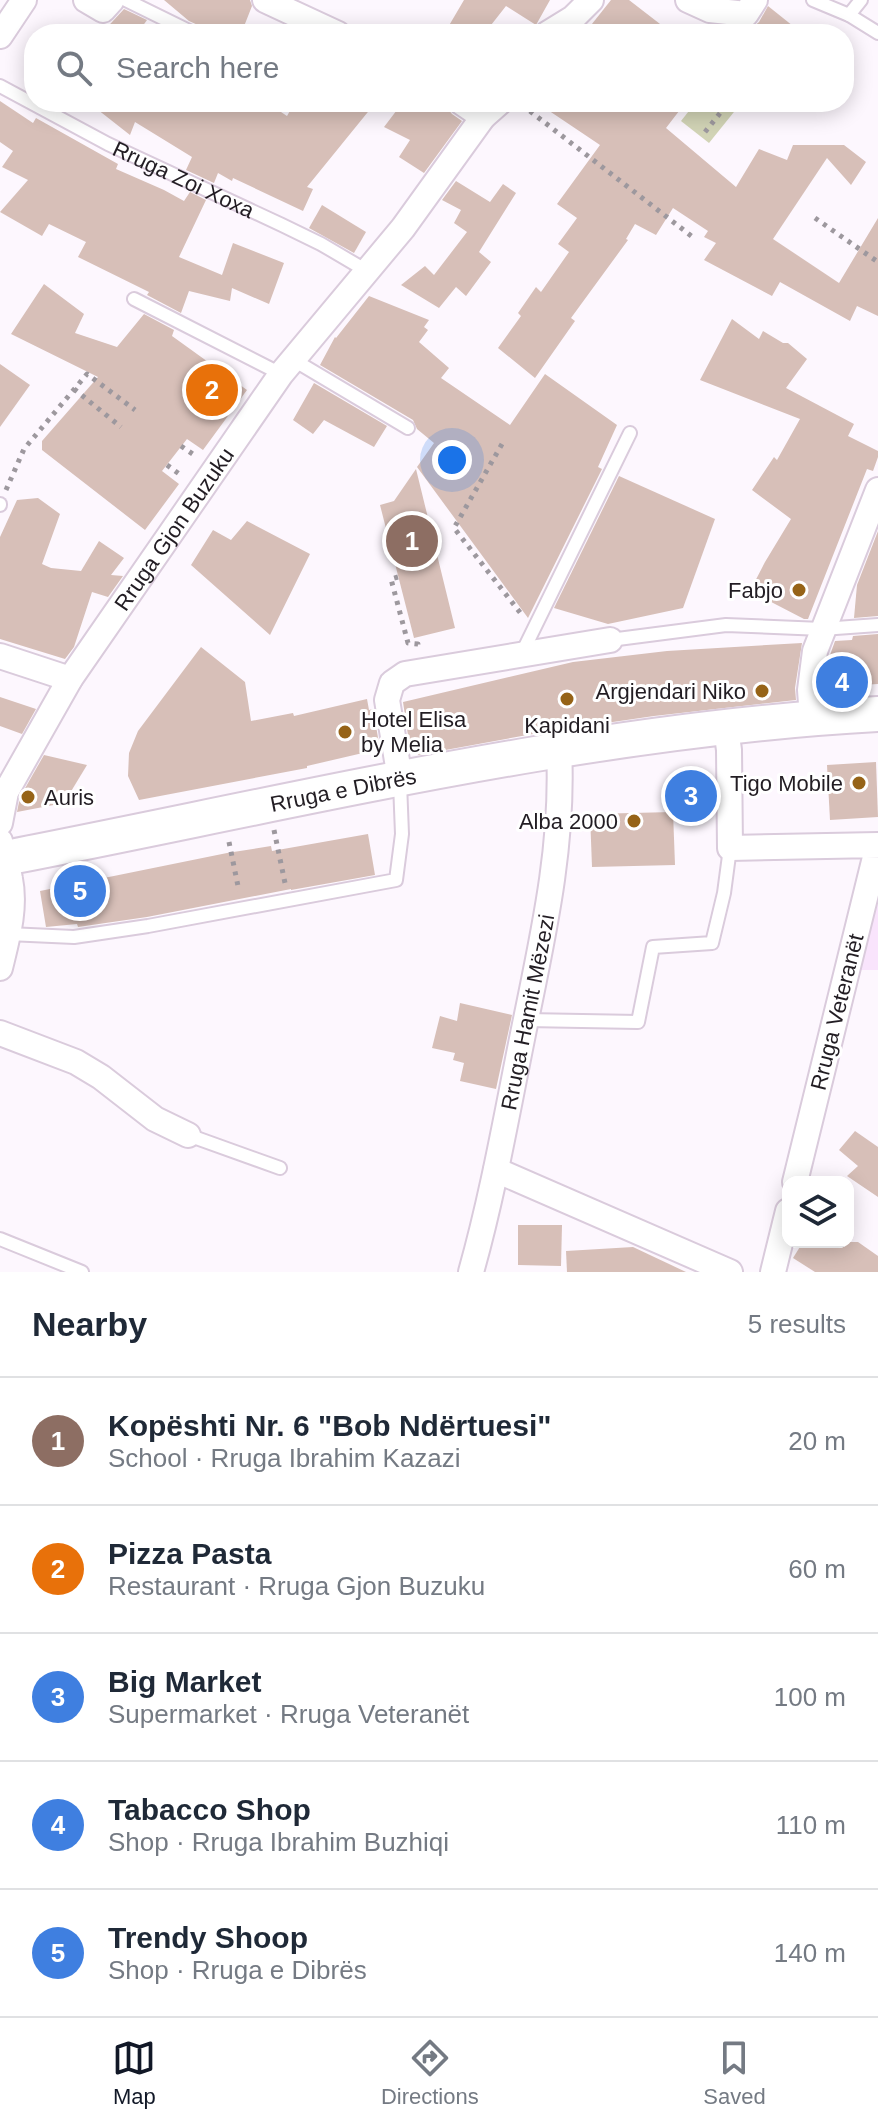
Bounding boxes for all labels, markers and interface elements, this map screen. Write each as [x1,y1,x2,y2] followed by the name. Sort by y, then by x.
[24,24,854,112] search box
[52,46,96,90] icon: search
[116,51,279,84] text: Search here
[109,136,259,223] street label: Rruga Zoi Xoxa
[186,360,238,420] pin: 2
[432,440,472,480] your location
[109,443,239,615] street label: Rruga Gjon Buzuku
[386,511,438,571] pin: 1
[728,578,783,603] place label: Fabjo
[790,581,808,599] marker: Fabjo
[816,652,868,712] pin: 4
[596,679,746,704] place label: Argjendari Niko
[753,682,771,700] marker: Argjendari Niko
[558,690,576,708] marker: Kapidani
[361,707,467,757] place label: Hotel Elisa by Melia
[524,713,610,738] place label: Kapidani
[336,723,354,741] marker: Hotel Elisa by Melia
[268,763,418,816] street label: Rruga e Dibrës
[665,766,717,826] pin: 3
[730,771,843,796] place label: Tigo Mobile
[850,774,868,792] marker: Tigo Mobile
[44,785,94,810] place label: Auris
[19,788,37,806] marker: Auris
[519,809,618,834] place label: Alba 2000
[625,812,643,830] marker: Alba 2000
[54,861,106,921] pin: 5
[496,912,559,1112] street label: Rruga Hamit Mëzezi
[805,931,869,1093] street label: Rruga Veteranët
[782,1176,854,1248] map controls
[782,1176,854,1248] button: layers
[32,1305,147,1343] text: Nearby
[748,1309,846,1339] text: 5 results
[108,1409,552,1442] text: Kopështi Nr. 6 "Bob Ndërtuesi"
[51,1426,65,1456] text: 1
[788,1426,846,1456] text: 20 m
[108,1443,461,1473] text: School · Rruga Ibrahim Kazazi
[108,1537,271,1570] text: Pizza Pasta
[51,1554,65,1584] text: 2
[788,1554,846,1584] text: 60 m
[108,1571,485,1601] text: Restaurant · Rruga Gjon Buzuku
[108,1665,261,1698] text: Big Market
[51,1682,65,1712] text: 3
[774,1682,846,1712] text: 100 m
[108,1699,469,1729] text: Supermarket · Rruga Veteranët
[108,1793,311,1826] text: Tabacco Shop
[51,1810,65,1840] text: 4
[776,1810,846,1840] text: 110 m
[108,1827,449,1857] text: Shop · Rruga Ibrahim Buzhiqi
[108,1921,308,1954] text: Trendy Shoop
[51,1938,65,1968] text: 5
[774,1938,846,1968] text: 140 m
[108,1955,367,1985] text: Shop · Rruga e Dibrës
[112,2036,156,2110] tab: Map
[381,2036,479,2110] tab: Directions
[703,2036,766,2110] tab: Saved

